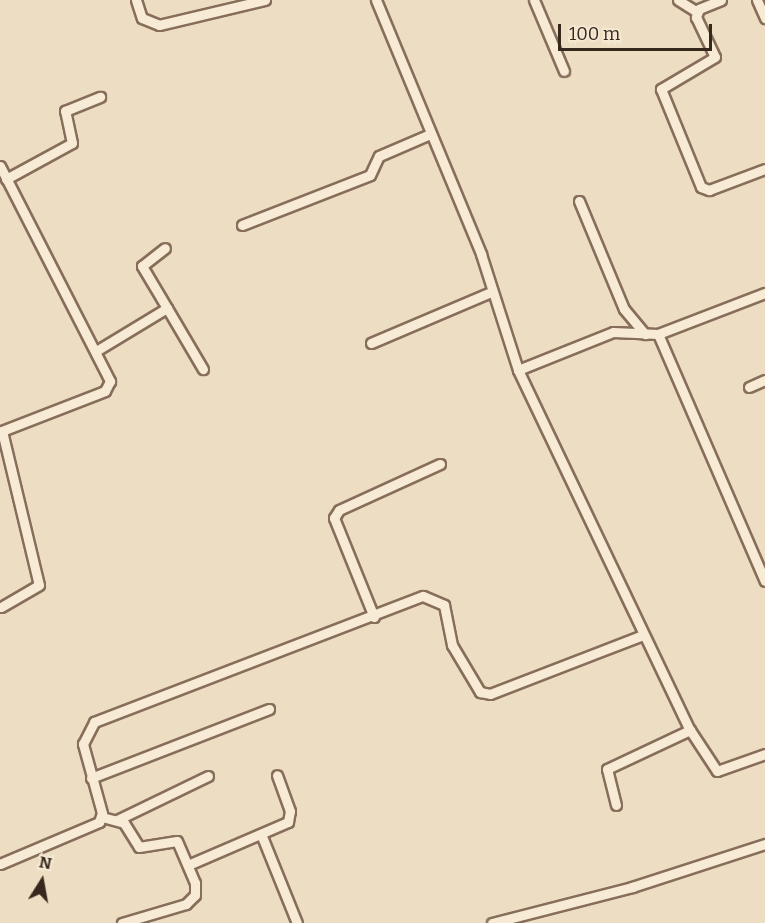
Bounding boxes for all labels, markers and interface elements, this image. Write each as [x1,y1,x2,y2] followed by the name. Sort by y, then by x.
[561,12,716,50] scale bar
[569,23,620,45] text: 100 m
[12,851,72,911] north arrow
[38,852,53,873] text: N

